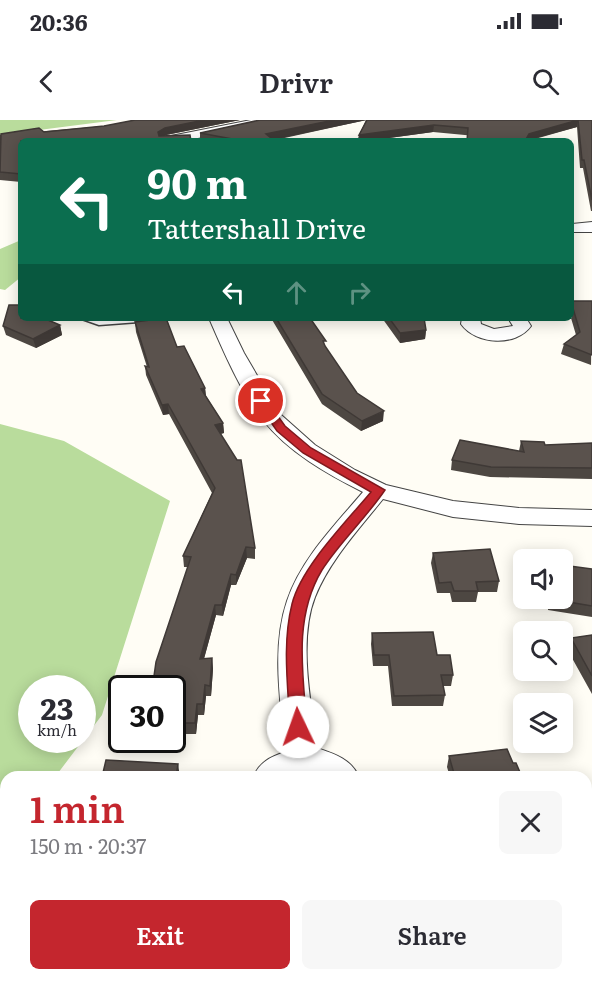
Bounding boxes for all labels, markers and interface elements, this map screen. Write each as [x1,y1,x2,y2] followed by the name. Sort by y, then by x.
[30,5,88,38] text: 20:36
[259,61,333,101] text: Drivr
[30,65,63,98] icon: back
[529,65,562,98] icon: search
[147,150,247,212] text: 90 m
[48,162,126,240] icon: left
[147,207,366,247] text: Tattershall Drive
[217,276,250,309] icon: left
[280,276,313,309] icon: ahead
[343,276,376,309] icon: right
[235,375,286,426] pin
[244,384,277,417] icon: arrive
[513,549,573,753] map controls
[513,549,573,609] button: sound
[513,621,573,681] button: search
[108,675,186,753] speed limit sign: 30
[41,685,73,729] text: 23
[513,693,573,753] button: layers
[266,695,330,759] position arrow
[37,718,77,741] text: km/h
[30,781,125,834] text: 1 min
[499,791,562,854] button: close
[30,830,146,860] text: 150 m · 20:37
[30,900,290,969] button: Exit
[302,900,562,969] button: Share

